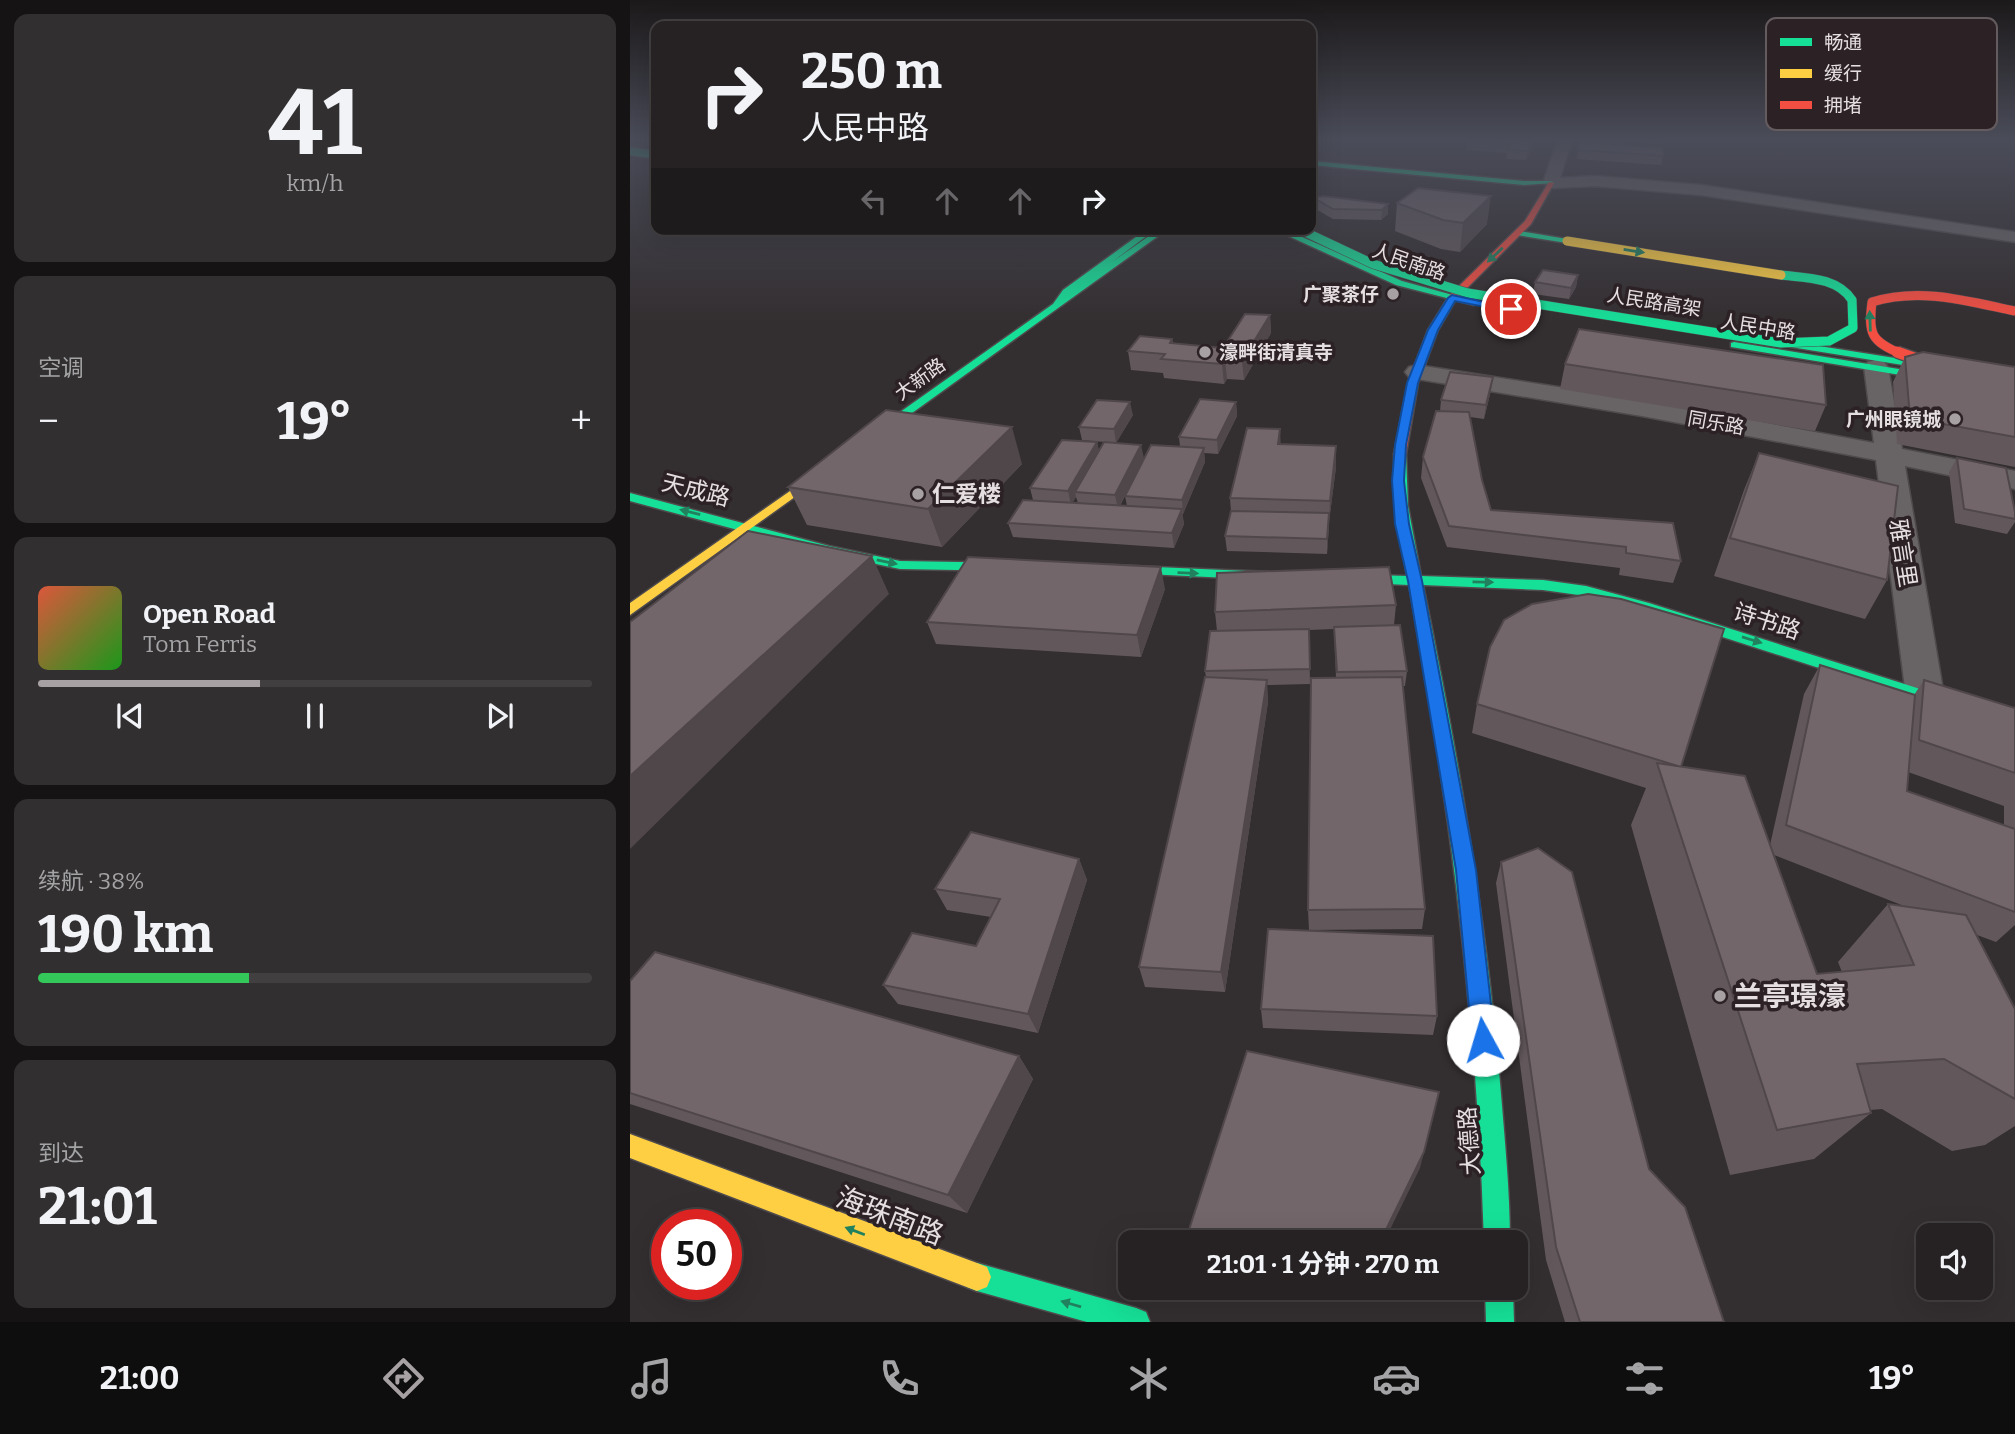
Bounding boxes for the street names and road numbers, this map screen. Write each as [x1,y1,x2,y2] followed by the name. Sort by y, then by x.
[1369,239,1449,285] street label: 人民南路
[1605,283,1703,321] street label: 人民路高架
[1719,310,1797,344] street label: 人民中路
[890,353,950,405] street label: 大新路
[1686,407,1746,439] street label: 同乐路
[659,468,733,512] street label: 天成路
[1884,517,1922,589] street label: 雅言里
[1730,597,1804,645] street label: 诗书路
[1453,1106,1485,1176] street label: 大德路
[832,1181,948,1251] street label: 海珠南路

